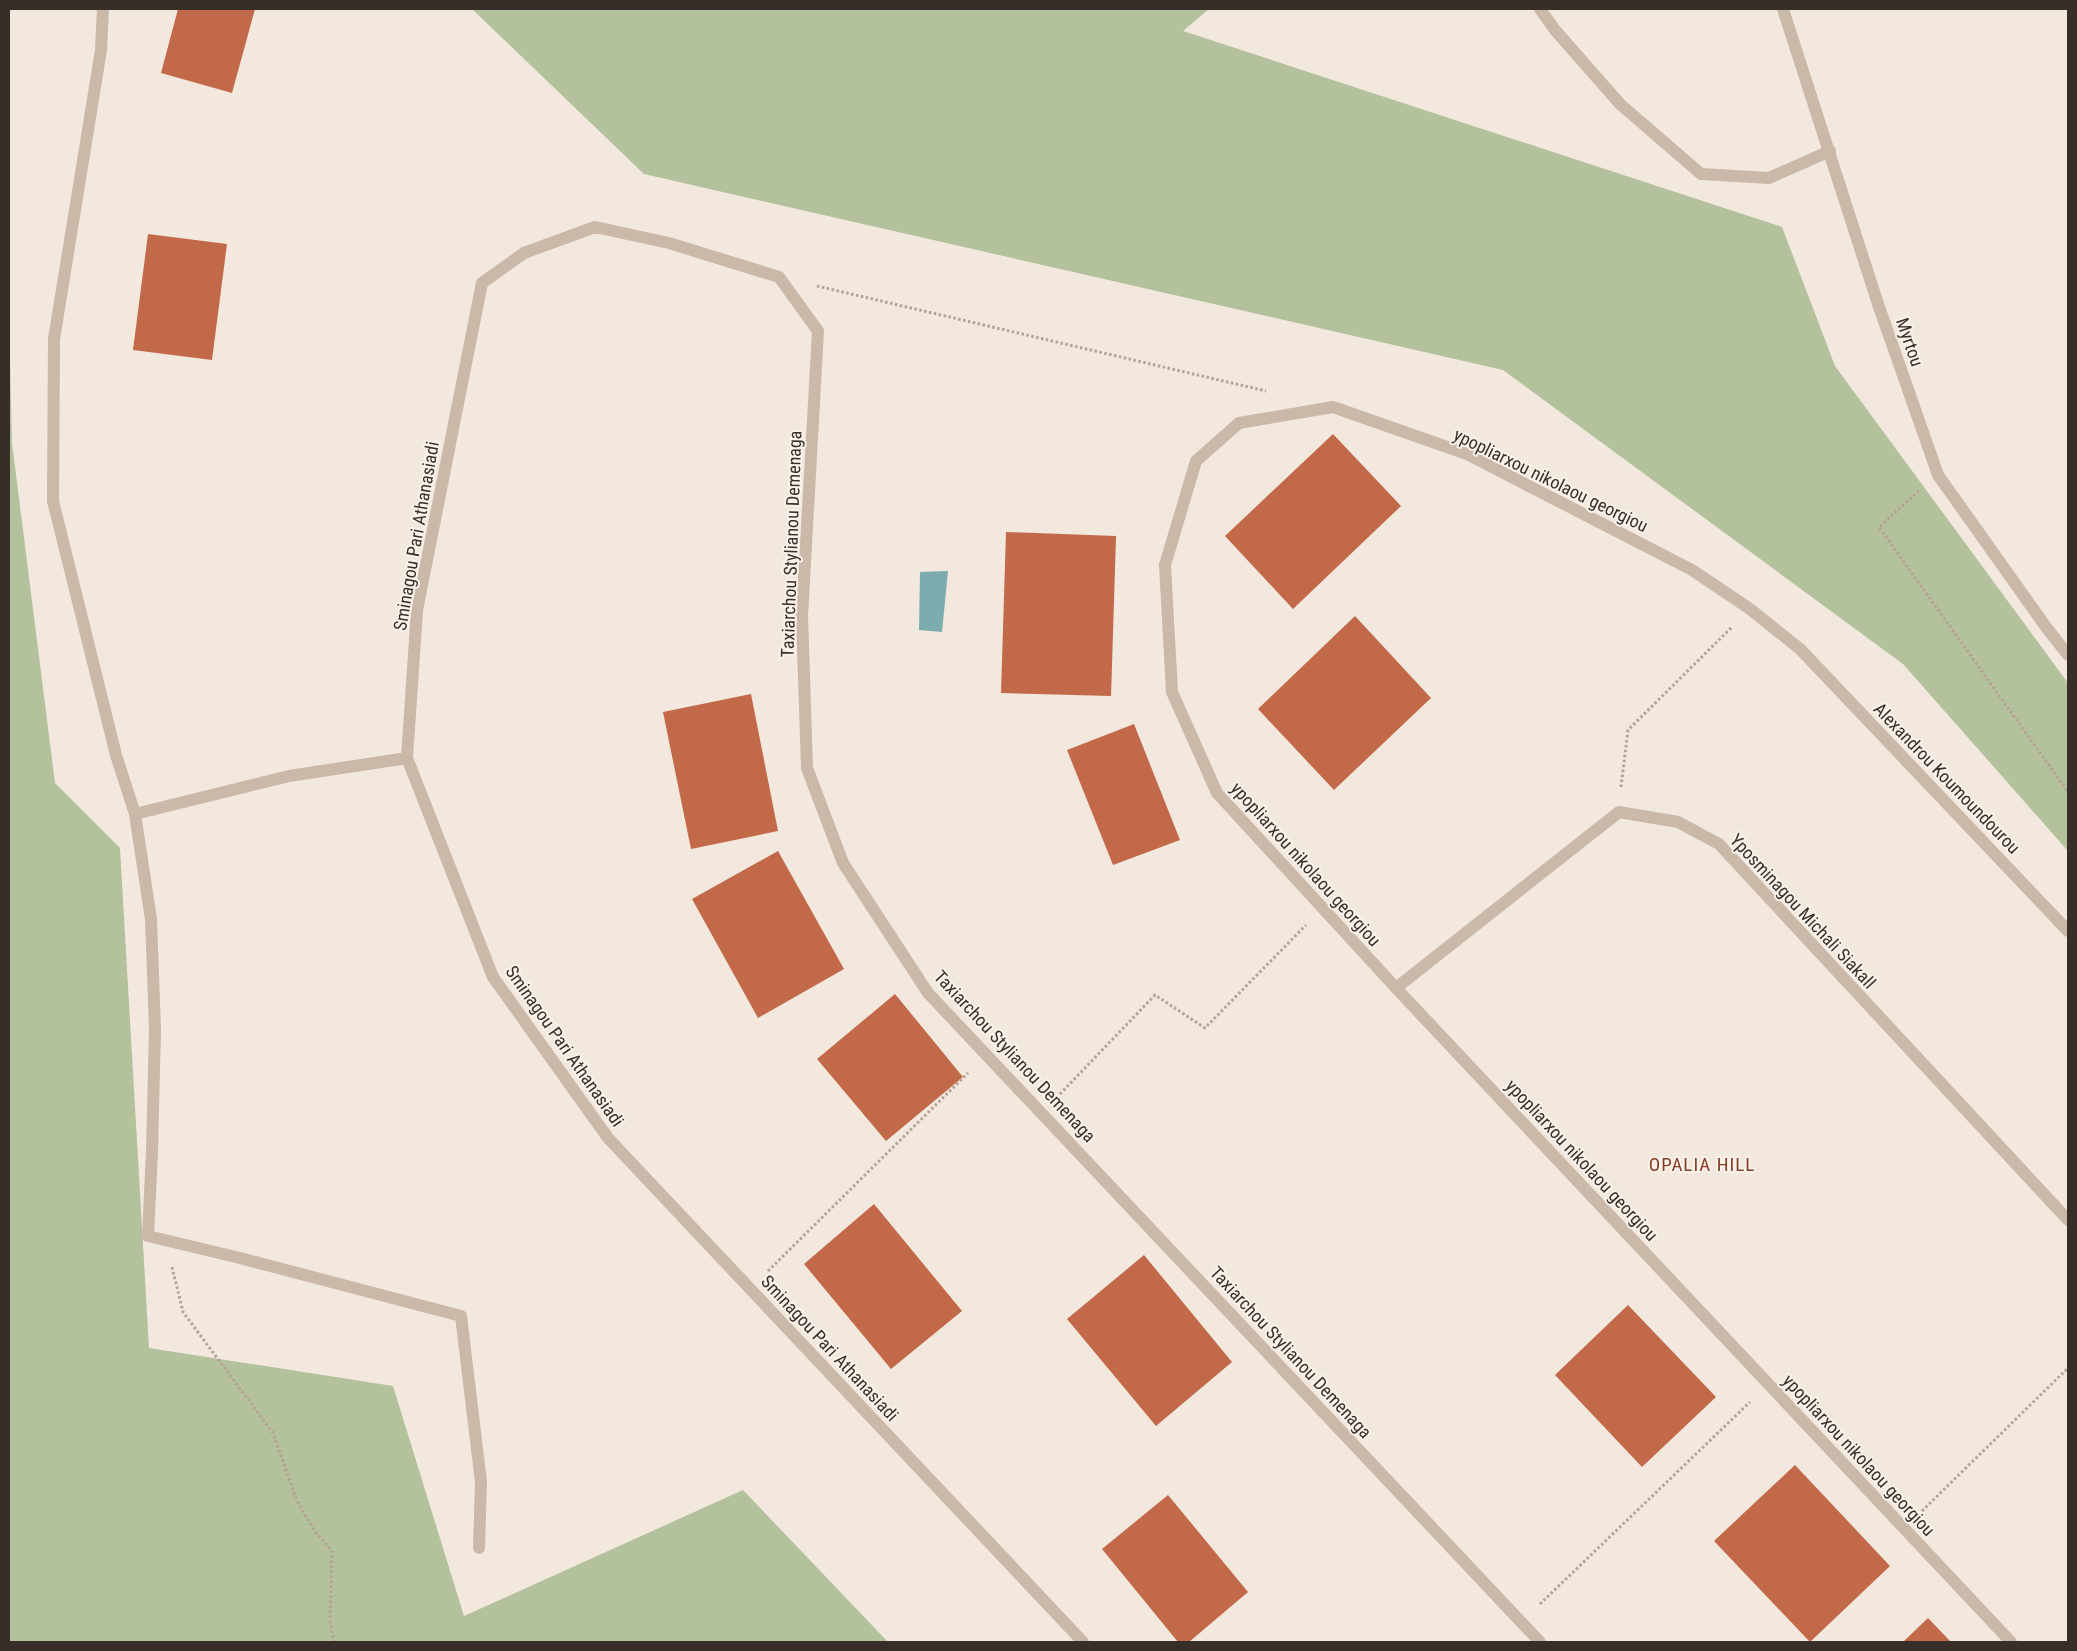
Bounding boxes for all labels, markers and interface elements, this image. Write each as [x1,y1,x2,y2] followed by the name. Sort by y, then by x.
[1892,315,1928,369] street label: Myrtou
[1451,424,1651,536] street label: ypopliarxou nikolaou georgiou
[777,430,805,658] street label: Taxiarchou Stylianou Demenaga
[389,440,443,632] street label: Sminagou Pari Athanasiadi
[1870,698,2024,858] street label: Alexandrou Koumoundourou
[1227,778,1385,950] street label: ypopliarxou nikolaou georgiou
[1726,829,1880,993] street label: Yposminagou Michali Siakall
[501,962,629,1130] street label: Sminagou Pari Athanasiadi
[930,966,1100,1146] street label: Taxiarchou Stylianou Demenaga
[1502,1075,1662,1245] street label: ypopliarxou nikolaou georgiou
[1649,1153,1755,1176] district label: OPALIA HILL
[1206,1262,1376,1442] street label: Taxiarchou Stylianou Demenaga
[757,1271,903,1425] street label: Sminagou Pari Athanasiadi
[1779,1370,1939,1540] street label: ypopliarxou nikolaou georgiou

